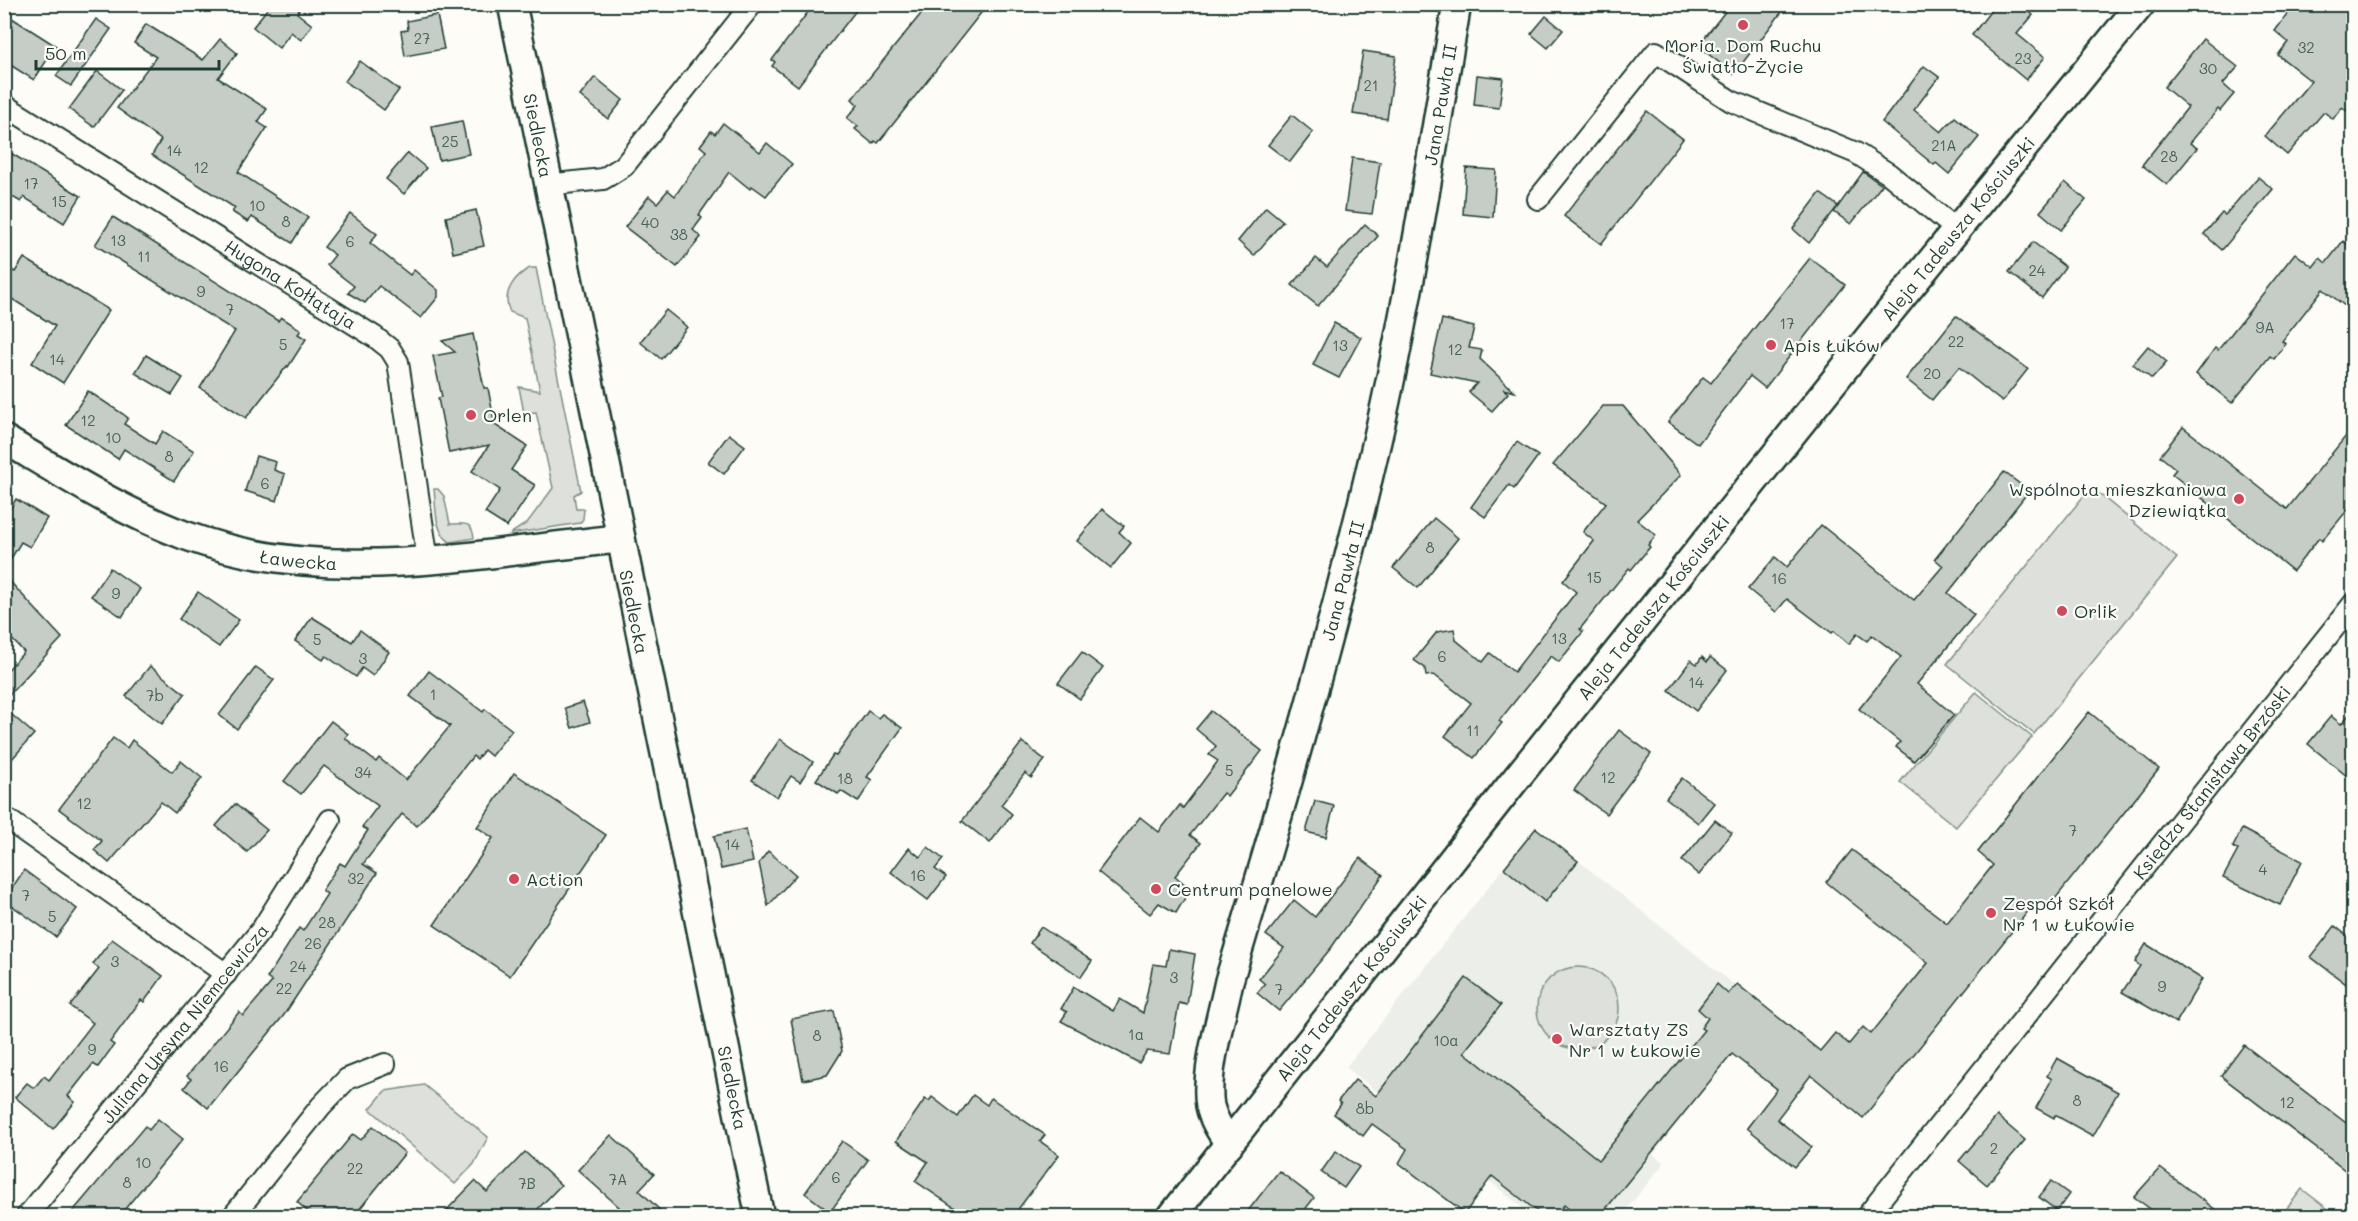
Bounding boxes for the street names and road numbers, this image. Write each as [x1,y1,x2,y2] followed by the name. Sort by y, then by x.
[1418,42,1462,167] street label: Jana Pawła II
[518,91,558,180] street label: Siedlecka
[1875,131,2040,325] street label: Aleja Tadeusza Kościuszki
[220,234,361,334] street label: Hugona Kołłątaja
[1572,510,1735,705] street label: Aleja Tadeusza Kościuszki
[1316,518,1369,643] street label: Jana Pawła II
[258,544,337,575] street label: Ławecka
[614,568,655,656] street label: Siedlecka
[2127,680,2296,884] street label: Księdza Stanisława Brzóski
[1271,890,1432,1086] street label: Aleja Tadeusza Kościuszki
[96,918,274,1128] street label: Juliana Ursyna Niemcewicza
[712,1044,753,1132] street label: Siedlecka

